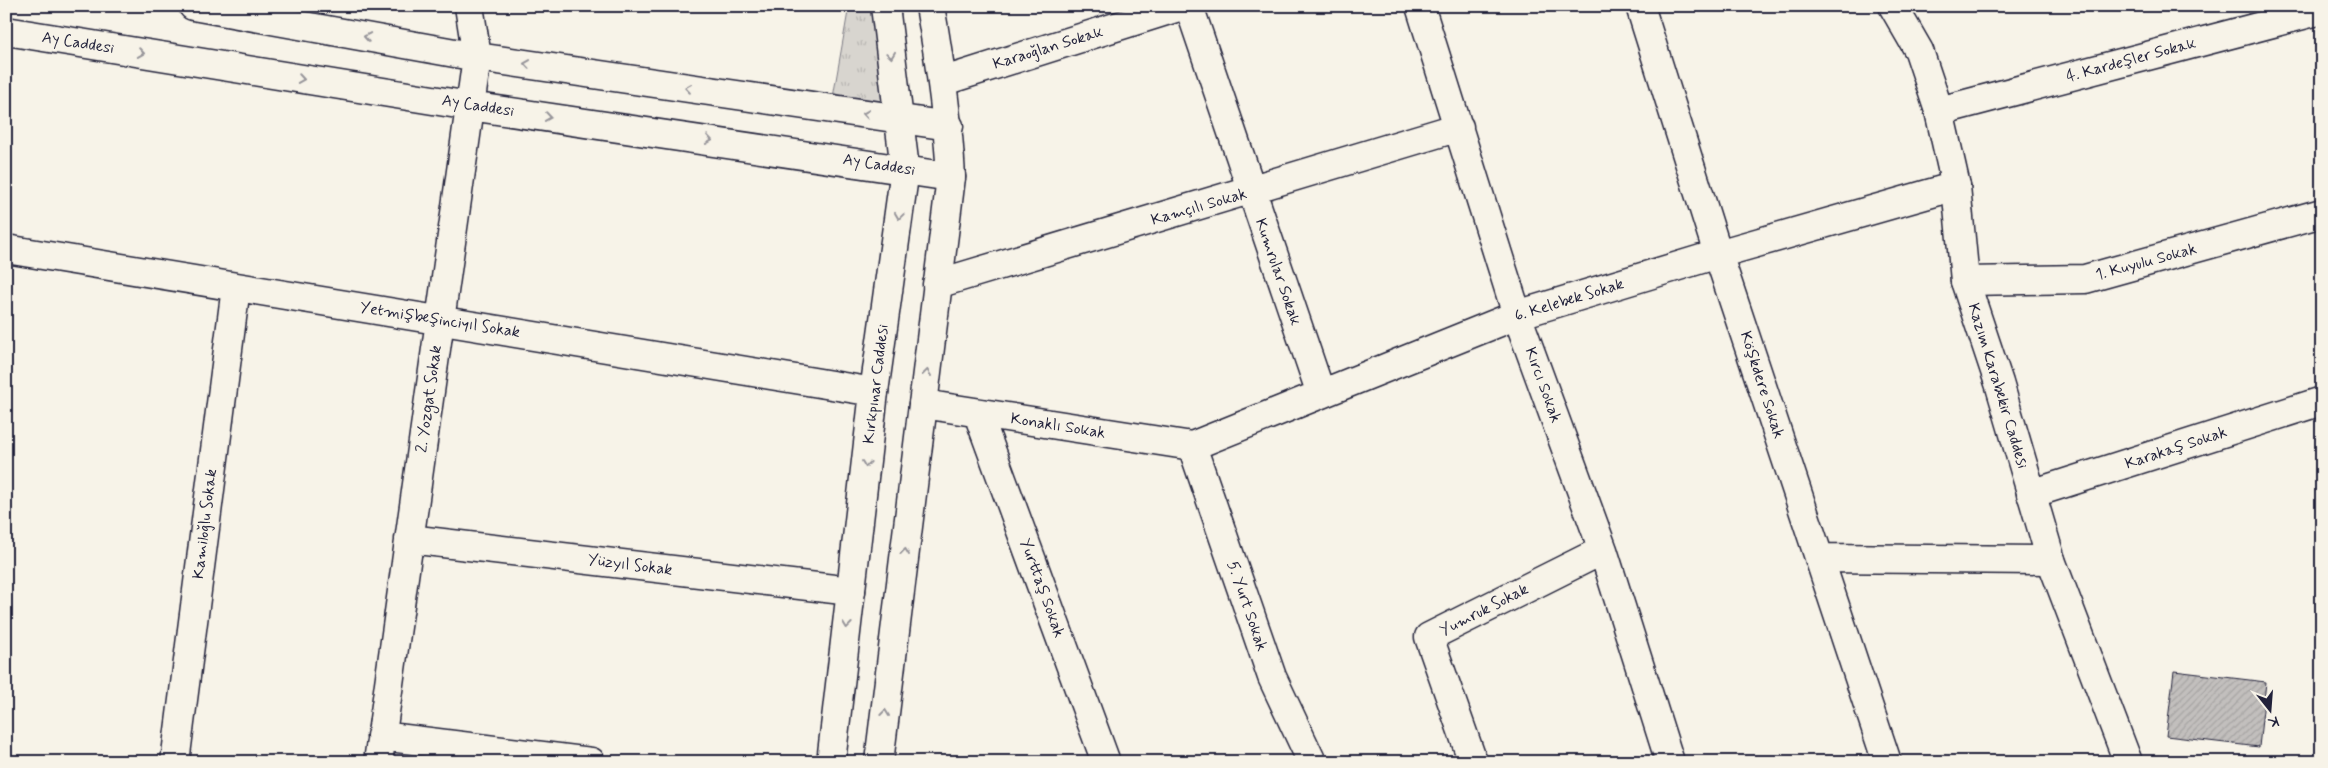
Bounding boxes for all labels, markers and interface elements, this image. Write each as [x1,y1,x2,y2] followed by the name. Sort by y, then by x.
[990,21,1106,75] street label: Karaoğlan Sokak
[40,27,116,59] street label: Ay Caddesi
[362,33,371,43] one-way arrow
[2064,33,2198,87] street label: 4. Kardeşler Sokak
[136,47,145,57] one-way arrow
[886,50,896,59] one-way arrow
[522,60,531,70] one-way arrow
[297,73,306,83] one-way arrow
[683,83,691,94] one-way arrow
[440,90,516,122] street label: Ay Caddesi
[861,109,870,119] one-way arrow
[545,111,553,122] one-way arrow
[705,135,713,145] one-way arrow
[841,149,917,181] street label: Ay Caddesi
[1149,183,1249,231] street label: Kamçılı Sokak
[894,211,904,220] one-way arrow
[1250,216,1306,328] street label: Kumrular Sokak
[2093,238,2199,286] street label: 1. Kuyulu Sokak
[1512,273,1626,327] street label: 6. Kelebek Sokak
[358,297,522,343] street label: Yetmişbeşinciyıl Sokak
[1963,301,2033,472] street label: Kazım Karabekir Caddesi
[858,323,894,445] street label: Kırkpınar Caddesi
[1735,329,1789,441] street label: Köşkdere Sokak
[411,344,448,454] street label: 2. Yozgat Sokak
[1520,344,1566,426] street label: Kırcı Sokak
[921,369,932,377] one-way arrow
[1009,408,1107,444] street label: Konaklı Sokak
[2122,422,2230,474] street label: Karakaş Sokak
[861,459,871,468] one-way arrow
[188,468,222,580] street label: Kamiloğlu Sokak
[1014,536,1070,640] street label: Yurttaş Sokak
[899,548,910,556] one-way arrow
[586,549,674,581] street label: Yüzyıl Sokak
[1222,558,1272,654] street label: 5. Yurt Sokak
[1436,579,1532,641] street label: Yumruk Sokak
[842,621,853,629] one-way arrow
[2246,686,2296,736] north arrow
[879,709,890,717] one-way arrow
[2265,711,2281,732] text: K

